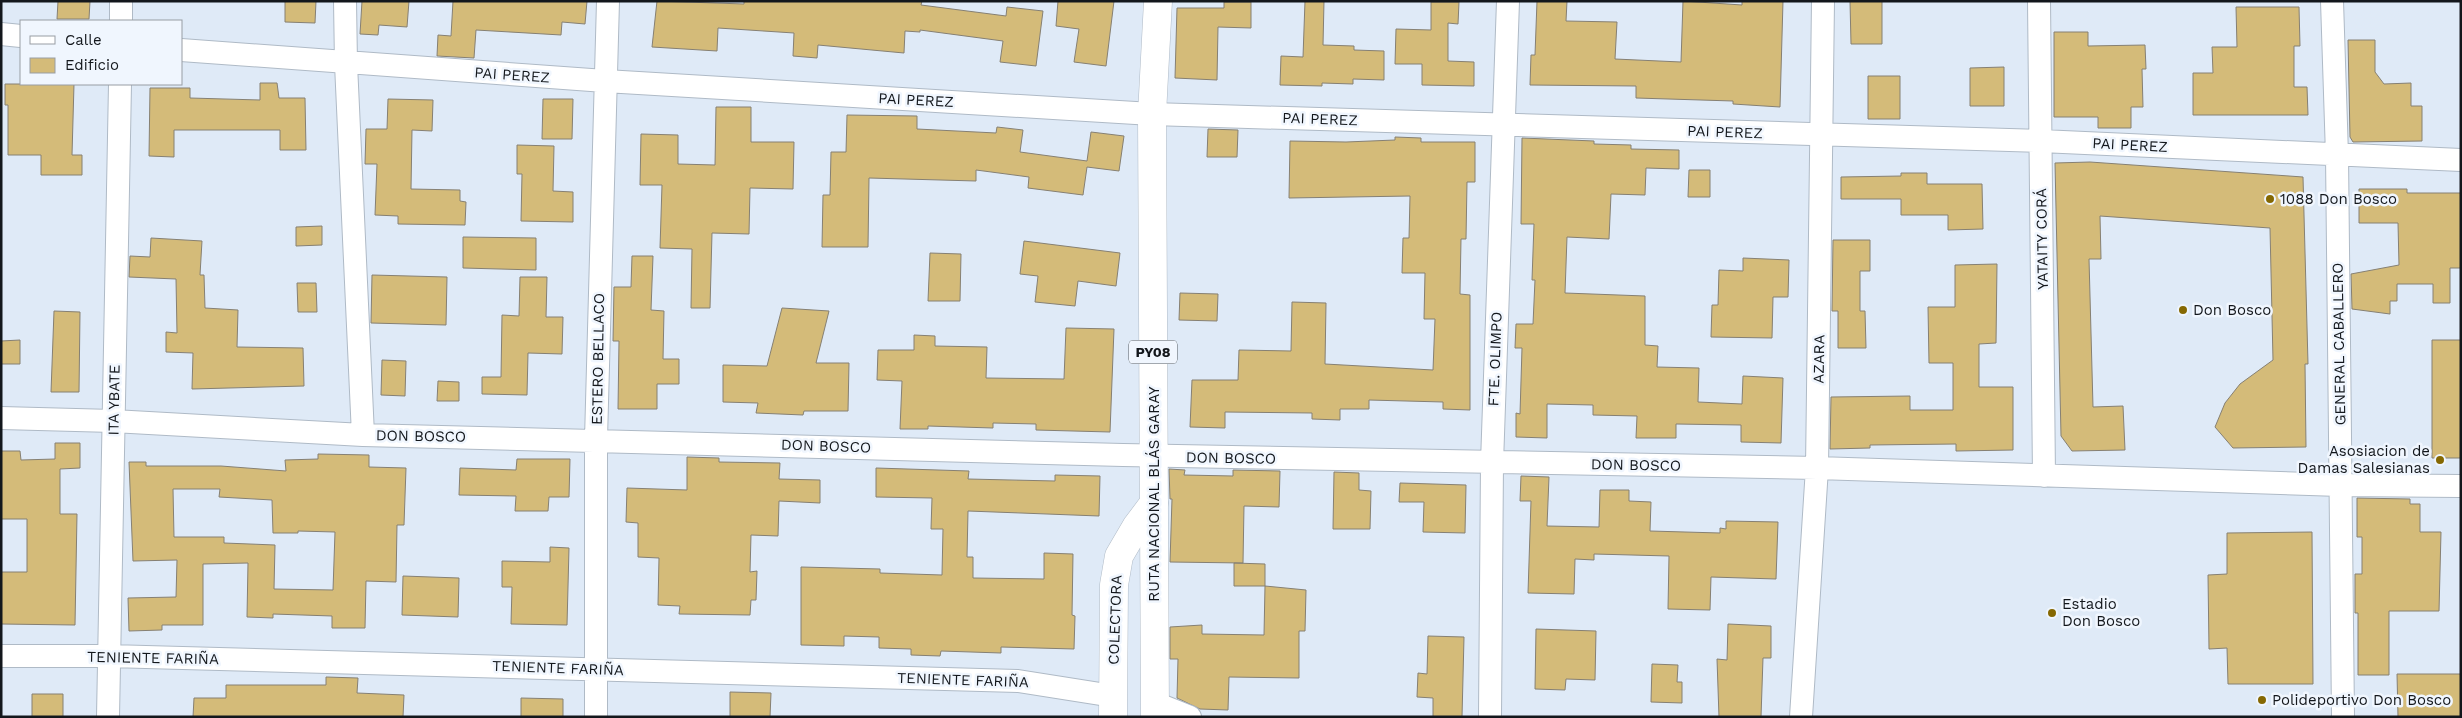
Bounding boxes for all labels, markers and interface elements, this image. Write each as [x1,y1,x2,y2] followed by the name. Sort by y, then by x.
[20,20,182,85] legend
[65,31,102,49] text: Calle
[65,56,119,74] text: Edificio
[474,63,550,87] street label: PAI PEREZ
[878,89,954,111] street label: PAI PEREZ
[1282,109,1358,129] street label: PAI PEREZ
[1687,122,1763,142] street label: PAI PEREZ
[2092,134,2168,156] street label: PAI PEREZ
[2032,188,2052,290] street label: YATAITY CORÁ
[2280,190,2397,208] place label: 1088 Don Bosco
[2264,193,2276,205] marker: 1088 Don Bosco
[2329,262,2349,426] street label: GENERAL CABALLERO
[588,293,608,425] street label: ESTERO BELLACO
[2193,301,2271,319] place label: Don Bosco
[2177,304,2189,316] marker: Don Bosco
[1484,311,1506,407] street label: FTE. OLIMPO
[1810,334,1828,384] street label: AZARA
[1129,341,1177,364] road number: PY08
[104,364,124,436] street label: ITA YBATE
[1145,386,1163,602] street label: RUTA NACIONAL BLÁS GARAY
[376,426,466,446] street label: DON BOSCO
[781,435,871,457] street label: DON BOSCO
[2298,442,2430,477] place label: Asosiacion de Damas Salesianas
[1186,448,1276,468] street label: DON BOSCO
[2434,454,2446,466] marker: Asosiacion de Damas Salesianas
[1591,455,1681,475] street label: DON BOSCO
[1104,575,1126,665] street label: COLECTORA
[2062,595,2140,630] place label: Estadio Don Bosco
[2046,607,2058,619] marker: Estadio Don Bosco
[87,648,219,668] street label: TENIENTE FARIÑA
[492,657,624,679] street label: TENIENTE FARIÑA
[897,669,1029,691] street label: TENIENTE FARIÑA
[2272,691,2451,709] place label: Polideportivo Don Bosco
[2256,694,2268,706] marker: Polideportivo Don Bosco

